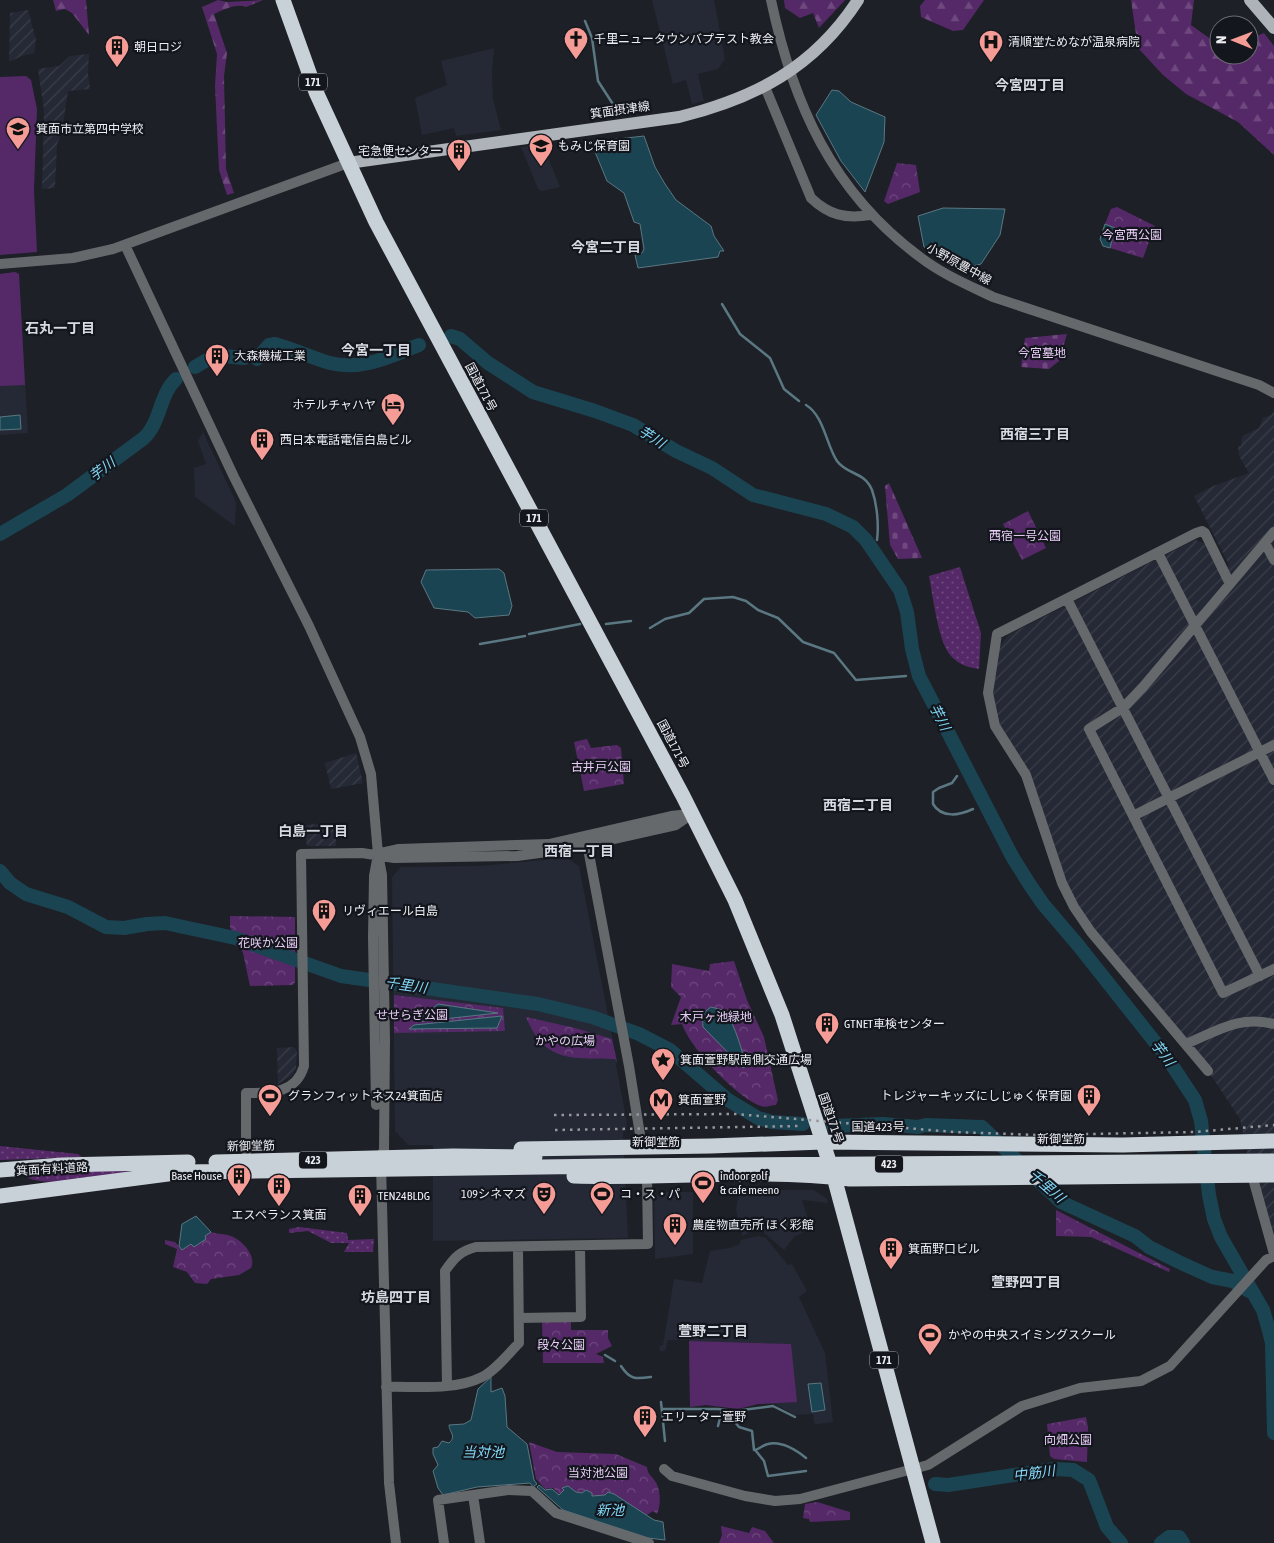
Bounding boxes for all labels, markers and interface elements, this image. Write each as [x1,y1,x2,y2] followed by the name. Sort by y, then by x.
[1209,15,1259,65] north arrow
[563,26,589,60] church icon: 千里ニュータウンバプテスト教会
[978,29,1004,63] hospital icon: 清順堂ためなが温泉病院
[594,32,774,46] place label: 千里ニュータウンバプテスト教会
[104,34,130,68] building icon: 朝日ロジ
[1008,35,1140,49] place label: 清順堂ためなが温泉病院
[1213,36,1229,44] text: N
[134,40,182,54] place label: 朝日ロジ
[299,74,327,90] road number: 171
[995,77,1065,93] district label: 今宮四丁目
[589,99,651,121] street label: 箕面摂津線
[5,116,31,150] school or university icon: 箕面市立第四中学校
[36,122,144,136] place label: 箕面市立第四中学校
[528,133,554,167] school or university icon: もみじ保育園
[446,138,472,172] building icon: 宅急便センター
[558,139,630,153] place label: もみじ保育園
[358,144,442,158] place label: 宅急便センター
[1102,228,1162,242] park label: 今宮西公園
[571,239,641,255] district label: 今宮二丁目
[924,240,994,288] street label: 小野原豊中線
[25,320,95,336] district label: 石丸一丁目
[341,342,411,358] district label: 今宮一丁目
[204,343,230,377] building icon: 大森機械工業
[1018,346,1066,360] park label: 今宮墓地
[234,349,306,363] place label: 大森機械工業
[462,360,500,414] street label: 国道171号
[380,392,406,426] hotel icon: ホテルチャハヤ
[292,398,376,412] place label: ホテルチャハヤ
[636,423,670,452] water label: 芋川
[1000,426,1070,442] district label: 西宿三丁目
[249,427,275,461] building icon: 西日本電話電信白島ビル
[280,433,412,447] place label: 西日本電話電信白島ビル
[86,453,120,484] water label: 芋川
[520,509,548,526] road number: 171
[989,529,1061,543] park label: 西宿一号公園
[927,701,954,735] water label: 芋川
[654,717,692,771] street label: 国道171号
[571,760,631,774] park label: 古井戸公園
[823,797,893,813] district label: 西宿二丁目
[278,823,348,839] district label: 白島一丁目
[544,843,614,859] district label: 西宿一丁目
[311,898,337,932] building icon: リヴィエール白島
[342,904,438,918] place label: リヴィエール白島
[238,936,298,950] park label: 花咲か公園
[384,974,430,996] water label: 千里川
[376,1008,448,1022] park label: せせらぎ公園
[680,1010,752,1024] park label: 木戸ヶ池緑地
[814,1011,840,1045] building icon: GTNET車検センター
[844,1017,945,1031] place label: GTNET車検センター
[535,1034,595,1048] park label: かやの広場
[1148,1037,1179,1071] water label: 芋川
[650,1047,676,1081] place icon: 箕面萱野駅南側交通広場
[680,1053,812,1067] place label: 箕面萱野駅南側交通広場
[257,1083,283,1117] sports icon: グランフィットネス24箕面店
[1076,1083,1102,1117] building icon: トレジャーキッズにしじゅく保育園
[648,1087,674,1121] metro station icon: 箕面萱野
[288,1089,443,1103] place label: グランフィットネス24箕面店
[881,1089,1072,1103] place label: トレジャーキッズにしじゅく保育園
[816,1091,846,1145] street label: 国道171号
[678,1093,726,1107] place label: 箕面萱野
[852,1120,904,1134] street label: 国道423号
[1037,1132,1085,1146] street label: 新御堂筋
[632,1135,680,1149] street label: 新御堂筋
[227,1139,275,1153] street label: 新御堂筋
[299,1152,327,1168] road number: 423
[875,1156,903,1172] road number: 423
[16,1160,88,1178] street label: 箕面有料道路
[226,1163,252,1197] building icon: Base House
[1026,1166,1070,1207] water label: 千里川
[171,1169,222,1183] place label: Base House
[720,1169,780,1197] place label: indoor golf & cafe meeno
[690,1170,716,1204] sports icon: indoor golf & cafe meeno
[266,1173,292,1207] building icon: エスペランス箕面
[531,1181,557,1215] theatre icon: 109シネマズ
[589,1181,615,1215] sports icon: コ・ス・パ
[347,1183,373,1217] building icon: TEN24BLDG
[461,1187,526,1201] place label: 109シネマズ
[620,1187,680,1201] place label: コ・ス・パ
[378,1189,430,1203] place label: TEN24BLDG
[232,1208,326,1222] place label: エスペランス箕面
[662,1212,688,1246] building icon: 農産物直売所 ほく彩館
[692,1218,814,1232] place label: 農産物直売所 ほく彩館
[878,1236,904,1270] building icon: 箕面野口ビル
[908,1242,980,1256] place label: 箕面野口ビル
[991,1274,1061,1290] district label: 萱野四丁目
[361,1289,431,1305] district label: 坊島四丁目
[917,1322,943,1356] sports icon: かやの中央スイミングスクール
[678,1323,748,1339] district label: 萱野二丁目
[948,1328,1116,1342] place label: かやの中央スイミングスクール
[537,1338,585,1352] park label: 段々公園
[870,1352,898,1368] road number: 171
[632,1404,658,1438] building icon: エリーター萱野
[662,1410,746,1424] place label: エリーター萱野
[1044,1433,1092,1447] park label: 向畑公園
[462,1444,506,1460] water label: 当対池
[1012,1462,1058,1483] water label: 中筋川
[568,1466,628,1480] park label: 当対池公園
[596,1502,626,1518] water label: 新池

